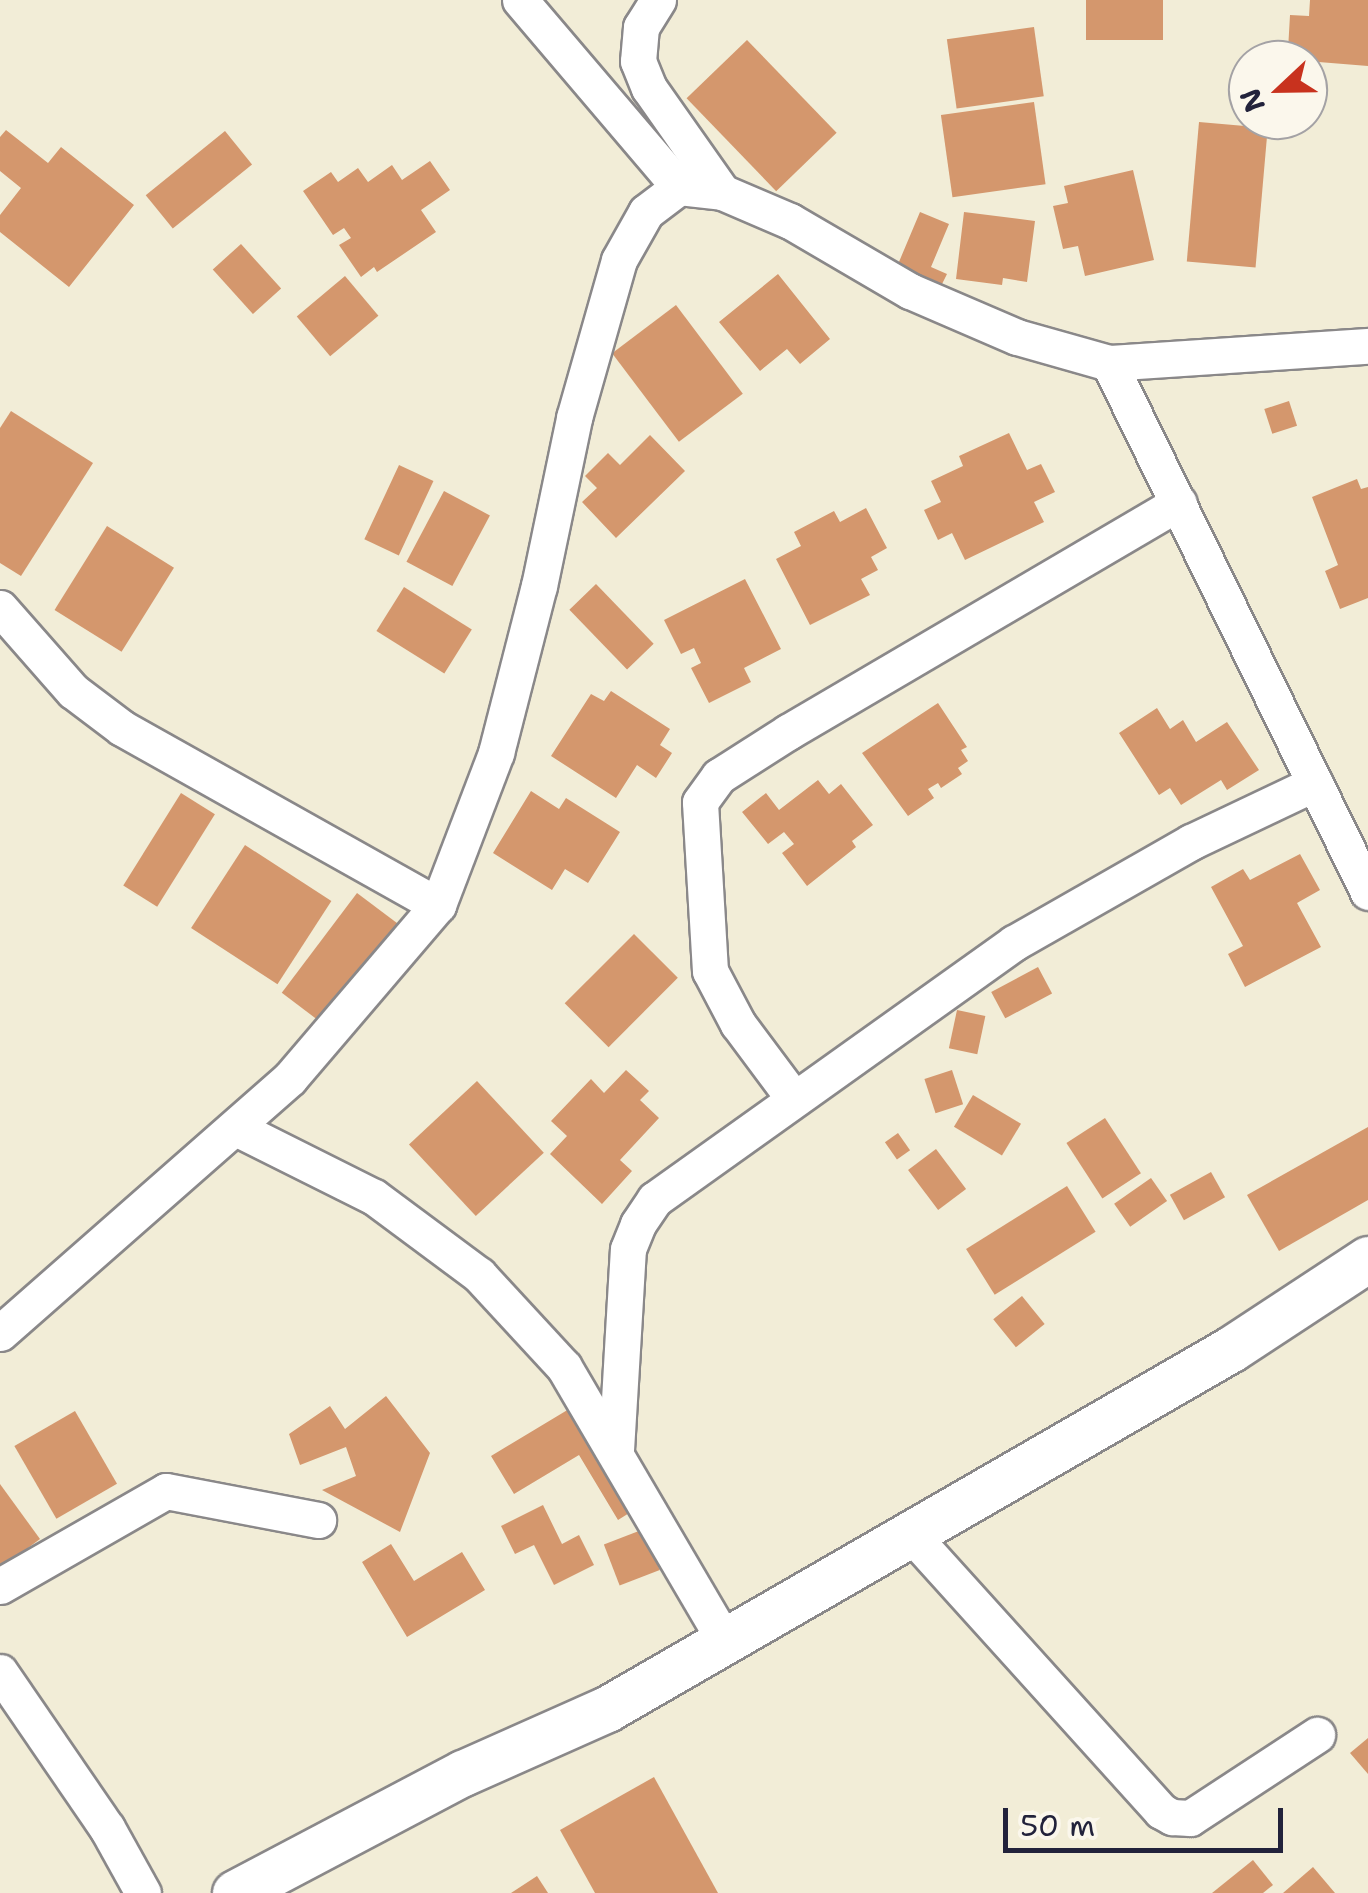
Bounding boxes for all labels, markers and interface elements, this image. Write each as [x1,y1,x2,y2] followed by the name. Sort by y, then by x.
[1228,40,1328,140] north arrow
[1230,83,1274,118] text: N
[1008,1788,1288,1850] scale bar
[1020,1805,1095,1846] text: 50 m

